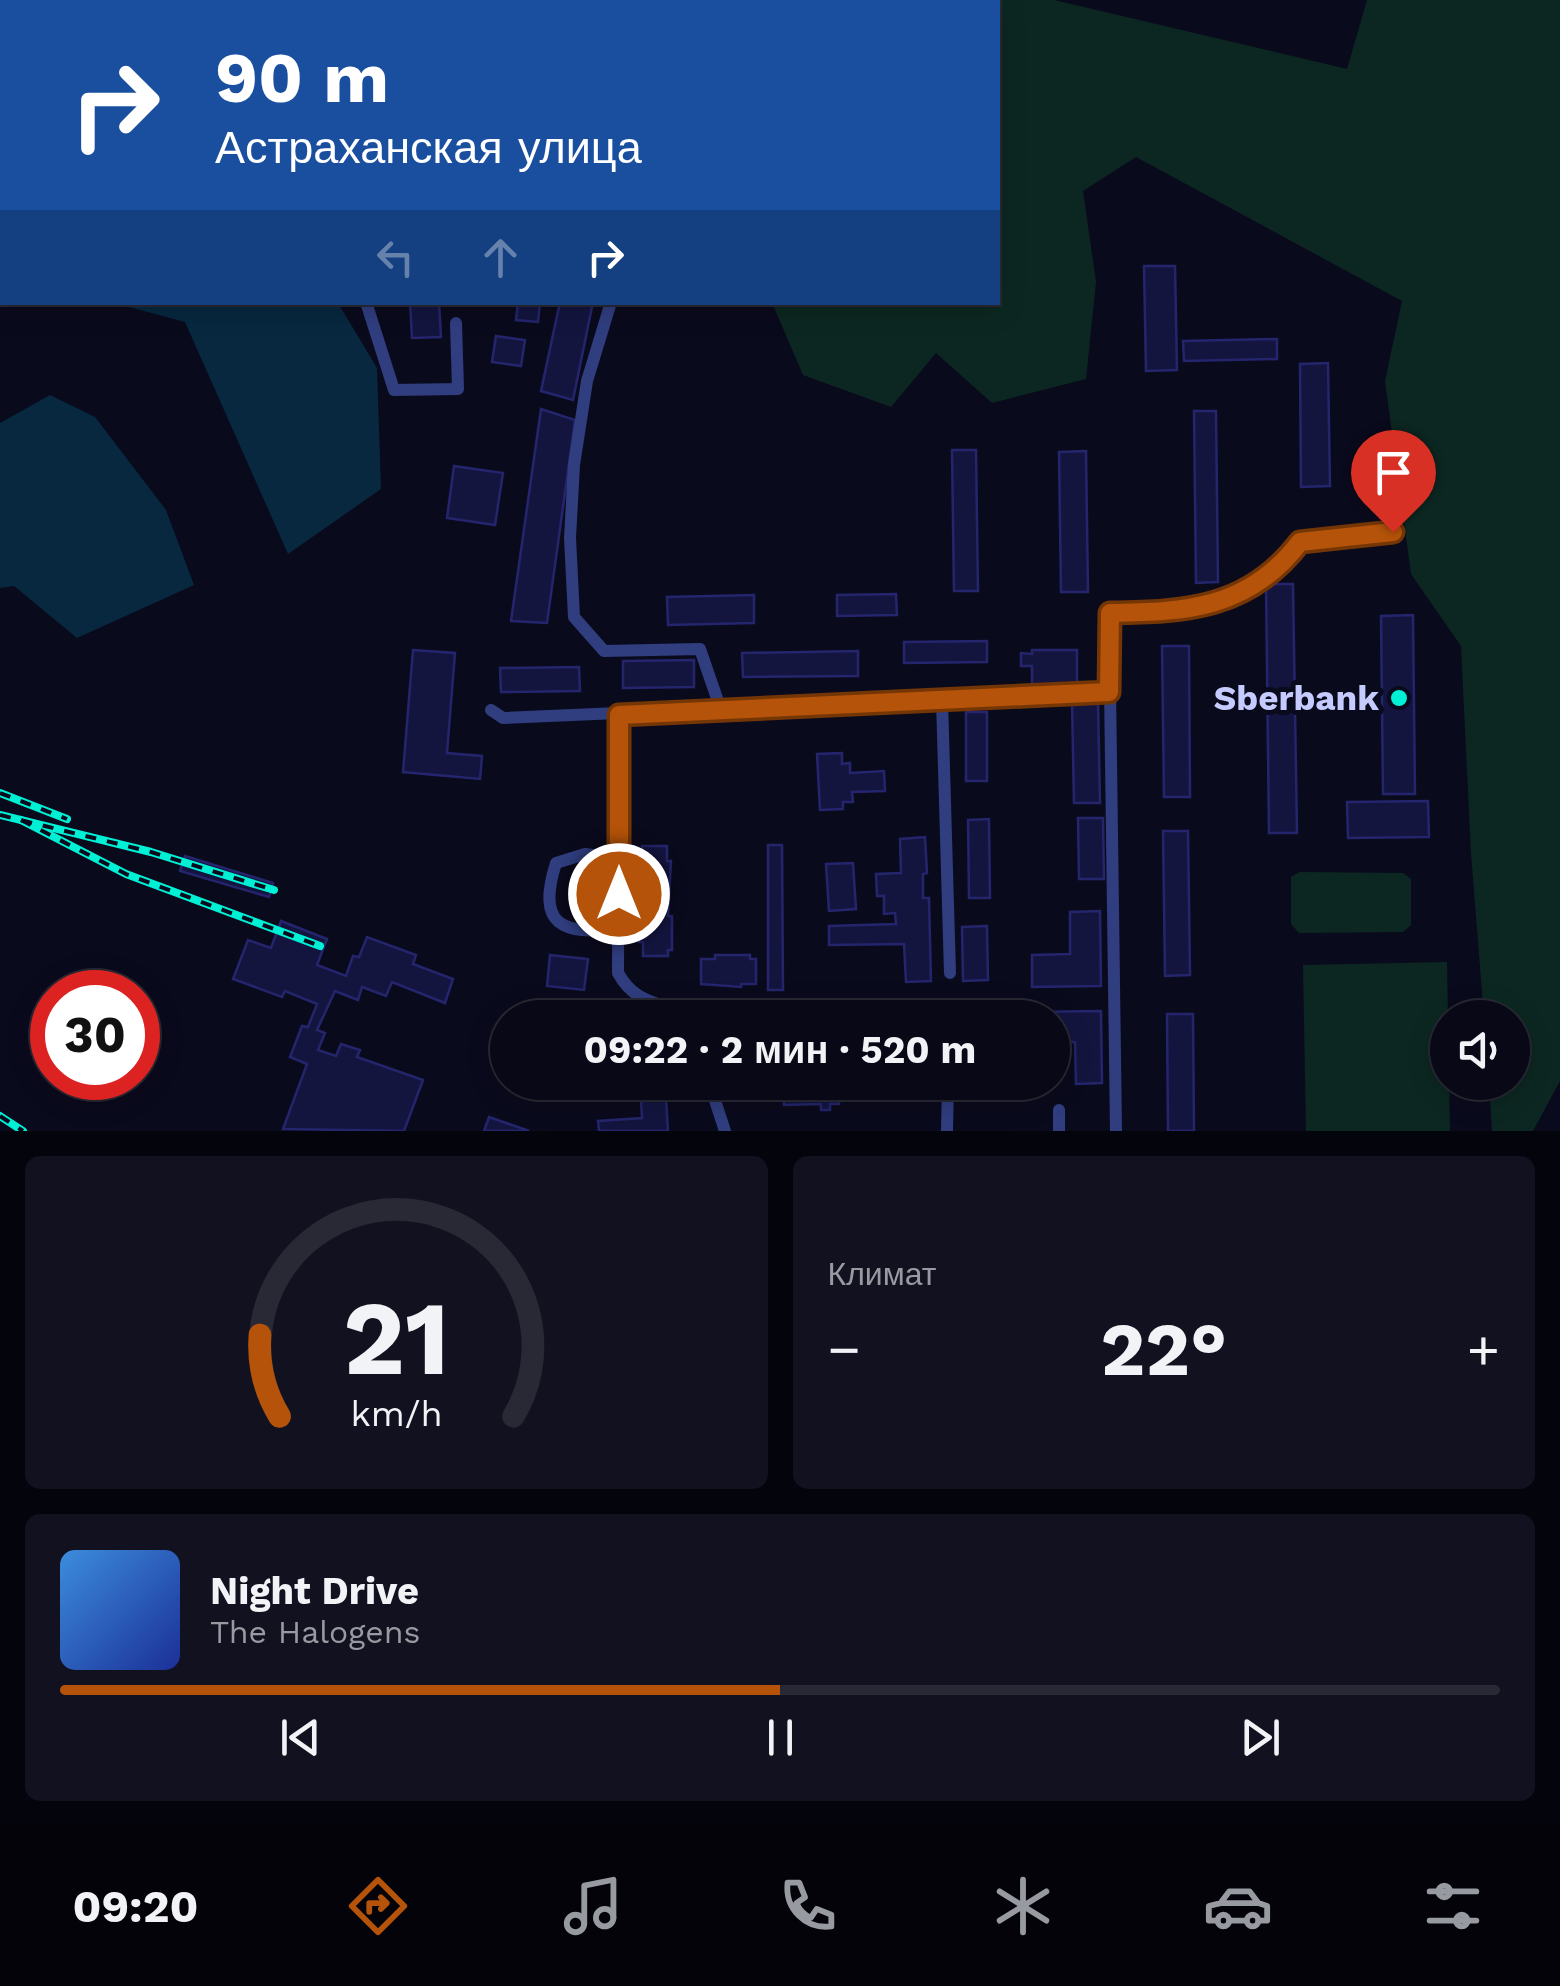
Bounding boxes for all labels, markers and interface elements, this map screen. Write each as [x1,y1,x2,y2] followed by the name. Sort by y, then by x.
[215,37,389,119] text: 90 m
[50,40,180,170] icon: right
[215,121,642,174] text: Астраханская улица
[368,230,423,285] icon: left
[473,230,528,285] icon: ahead
[578,230,633,285] icon: right
[1351,430,1436,533] pin
[1366,445,1421,500] icon: arrive
[1214,677,1379,719] place label: Sberbank
[1388,687,1410,709] marker: Sberbank
[567,842,671,946] position arrow
[30,970,160,1100] speed limit sign: 30
[1430,1000,1530,1100] map controls
[1430,1000,1530,1100] button: sound
[584,1028,976,1072] text: 09:22 · 2 мин · 520 m
[828,1255,936,1293] text: Климат
[343,1277,450,1399] text: 21
[1100,1305,1227,1393] text: 22°
[828,1317,861,1381] text: −
[1467,1317,1500,1381] text: +
[350,1393,442,1435] text: km/h
[210,1569,419,1613] text: Night Drive
[210,1613,420,1651] text: The Halogens
[273,1710,328,1765] icon: previous
[753,1710,808,1765] icon: pause
[1233,1710,1288,1765] icon: next
[343,1871,413,1941] icon: directions
[558,1871,628,1941] icon: music
[773,1871,843,1941] icon: phone
[988,1871,1058,1941] icon: climate
[1203,1871,1273,1941] icon: car
[1418,1871,1488,1941] icon: filters
[72,1880,199,1933] text: 09:20

